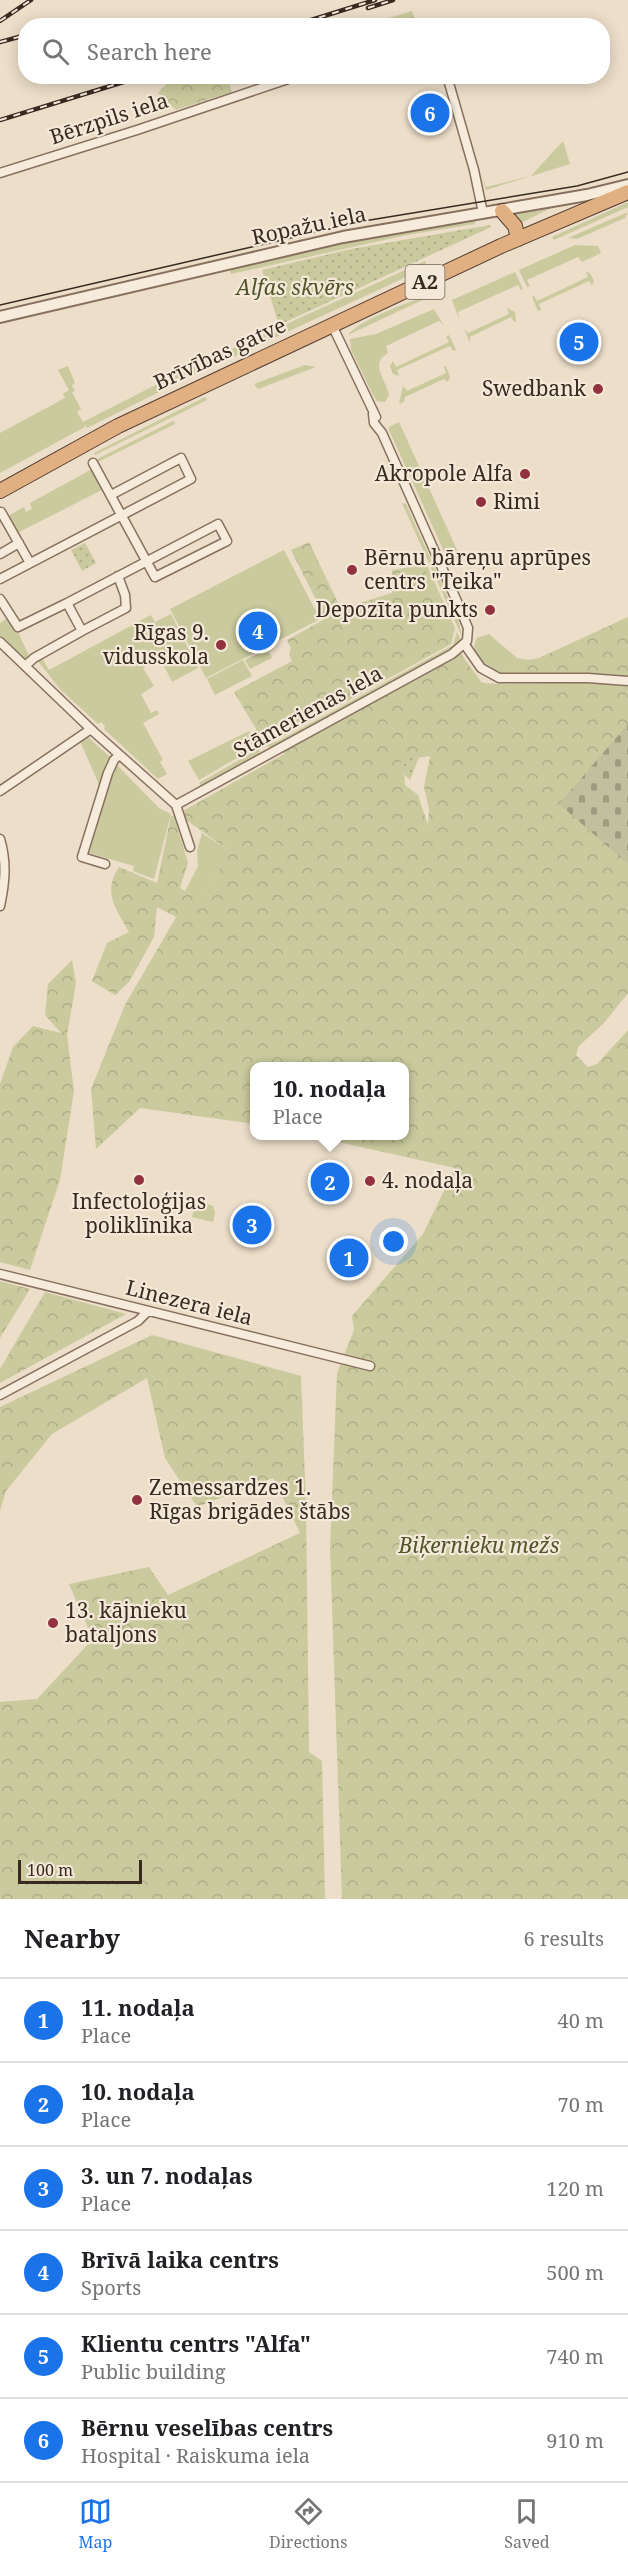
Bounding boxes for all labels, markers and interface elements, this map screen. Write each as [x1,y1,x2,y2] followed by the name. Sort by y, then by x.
[18,18,610,84] search box
[39,35,72,68] icon: search
[87,36,212,66] text: Search here
[46,86,171,150] street label: Bērzpils iela
[410,90,450,136] pin: 6
[249,199,369,251] street label: Ropažu iela
[406,265,444,299] road number: A2
[234,273,354,301] park label: Alfas skvērs
[149,310,290,396] street label: Brīvības gatve
[560,320,598,364] pin: 5
[482,374,587,402] place label: Swedbank
[591,382,605,396] marker: Swedbank
[375,459,513,487] place label: Akropole Alfa
[518,467,532,481] marker: Akropole Alfa
[493,487,540,515] place label: Rimi
[474,495,488,509] marker: Rimi
[364,543,591,595] place label: Bērnu bāreņu aprūpes centrs "Teika"
[345,563,359,577] marker: Bērnu bāreņu aprūpes centrs "Teika"
[315,595,478,623] place label: Depozīta punkts
[483,603,497,617] marker: Depozīta punkts
[238,608,278,654] pin: 4
[103,618,209,670] place label: Rīgas 9. vidusskola
[214,638,228,652] marker: Rīgas 9. vidusskola
[228,659,387,764] street label: Stāmerienas iela
[250,1062,409,1140] popup
[273,1073,386,1103] text: 10. nodaļa
[273,1103,323,1130] text: Place
[310,1160,350,1204] pin: 2
[382,1166,473,1194] place label: 4. nodaļa
[132,1173,146,1187] marker: Infectoloģijas poliklīnika
[363,1174,377,1188] marker: 4. nodaļa
[72,1187,206,1239] place label: Infectoloģijas poliklīnika
[232,1202,272,1248] pin: 3
[379,1227,408,1256] your location
[330,1236,368,1280] pin: 1
[123,1273,256,1331] street label: Linezera iela
[149,1473,350,1525] place label: Zemessardzes 1. Rīgas brigādes štābs
[130,1493,144,1507] marker: Zemessardzes 1. Rīgas brigādes štābs
[398,1531,560,1559] park label: Biķernieku mežs
[65,1596,187,1648] place label: 13. kājnieku bataljons
[46,1616,60,1630] marker: 13. kājnieku bataljons
[18,1857,142,1884] scale bar
[27,1859,73,1881] text: 100 m
[24,1920,120,1956] text: Nearby
[524,1925,604,1952] text: 6 results
[81,1992,195,2022] text: 11. nodaļa
[38,2007,49,2034] text: 1
[558,2007,604,2034] text: 40 m
[81,2022,131,2049] text: Place
[81,2076,195,2106] text: 10. nodaļa
[38,2091,49,2118] text: 2
[558,2091,604,2118] text: 70 m
[81,2106,131,2133] text: Place
[81,2160,253,2190] text: 3. un 7. nodaļas
[38,2175,49,2202] text: 3
[546,2175,604,2202] text: 120 m
[81,2190,131,2217] text: Place
[81,2244,279,2274] text: Brīvā laika centrs
[38,2259,49,2286] text: 4
[546,2259,604,2286] text: 500 m
[81,2274,141,2301] text: Sports
[81,2328,311,2358] text: Klientu centrs "Alfa"
[38,2343,49,2370] text: 5
[546,2343,604,2370] text: 740 m
[81,2358,226,2385] text: Public building
[81,2412,333,2442] text: Bērnu veselības centrs
[38,2427,49,2454] text: 6
[546,2427,604,2454] text: 910 m
[81,2442,310,2469] text: Hospital · Raiskuma iela
[78,2495,112,2553] tab: Map
[269,2495,347,2553] tab: Directions
[504,2495,550,2553] tab: Saved

